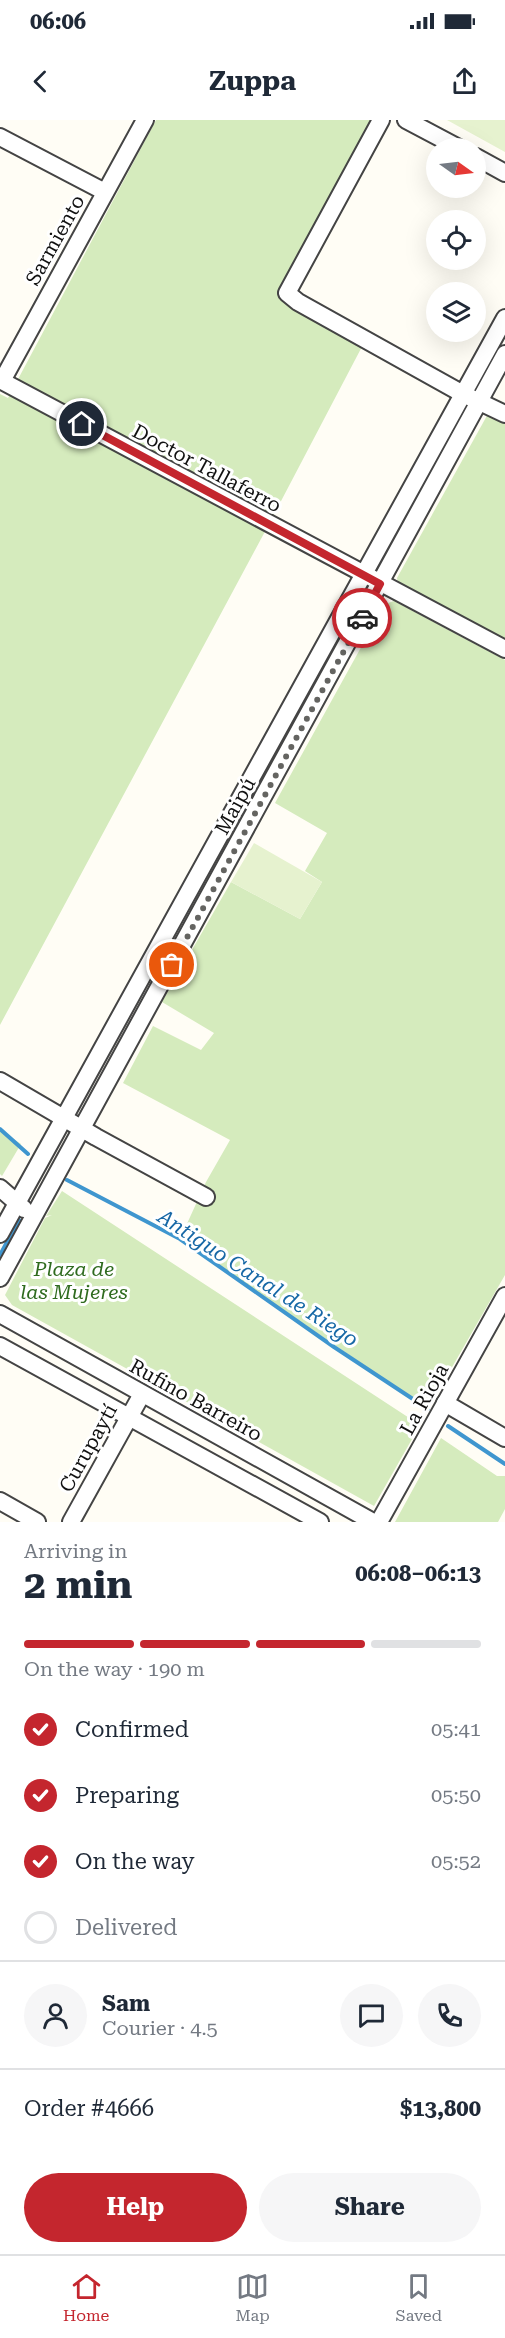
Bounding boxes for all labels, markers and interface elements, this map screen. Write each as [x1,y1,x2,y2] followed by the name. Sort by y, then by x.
[30,9,86,34] text: 06:06
[24,65,57,98] icon: back
[209,65,296,97] text: Zuppa
[448,65,481,98] icon: share
[426,138,486,198] north arrow
[426,138,486,342] map controls
[20,191,90,289] street label: Sarmiento
[426,210,486,270] button: locate
[426,282,486,342] button: layers
[56,398,107,449] pin
[65,407,98,440] icon: home
[128,419,286,517] street label: Doctor Tallaferro
[332,588,392,648] courier
[346,602,379,635] icon: car
[210,773,261,839] street label: Maipú
[146,939,197,990] pin
[155,948,188,981] icon: bag
[152,1203,363,1352] water label: Antiguo Canal de Riego
[20,1257,128,1304] park label: Plaza de las Mujeres
[126,1354,266,1446] street label: Rufino Barreiro
[395,1359,453,1439] street label: La Rioja
[54,1400,122,1496] street label: Curupaytí
[24,1539,127,1563] text: Arriving in
[355,1561,481,1586] text: 06:08–06:13
[24,1562,132,1608] text: 2 min
[24,1657,205,1681] text: On the way · 190 m
[24,1713,57,1746] icon: check
[75,1717,189,1742] text: Confirmed
[431,1717,481,1741] text: 05:41
[24,1779,57,1812] icon: check
[75,1783,179,1808] text: Preparing
[431,1783,481,1807] text: 05:50
[24,1845,57,1878] icon: check
[75,1849,195,1874] text: On the way
[431,1849,481,1873] text: 05:52
[75,1915,177,1940] text: Delivered
[24,1984,87,2047] button: person
[340,1984,403,2047] button: chat
[418,1984,481,2047] button: phone
[102,1991,150,2016] text: Sam
[102,2016,218,2040] text: Courier · 4.5
[24,2096,154,2121] text: Order #4666
[400,2096,481,2121] text: $13,800
[24,2173,247,2242] button: Help
[259,2173,481,2242] button: Share
[63,2270,109,2325] tab: Home
[235,2270,270,2325] tab: Map
[396,2270,442,2325] tab: Saved

